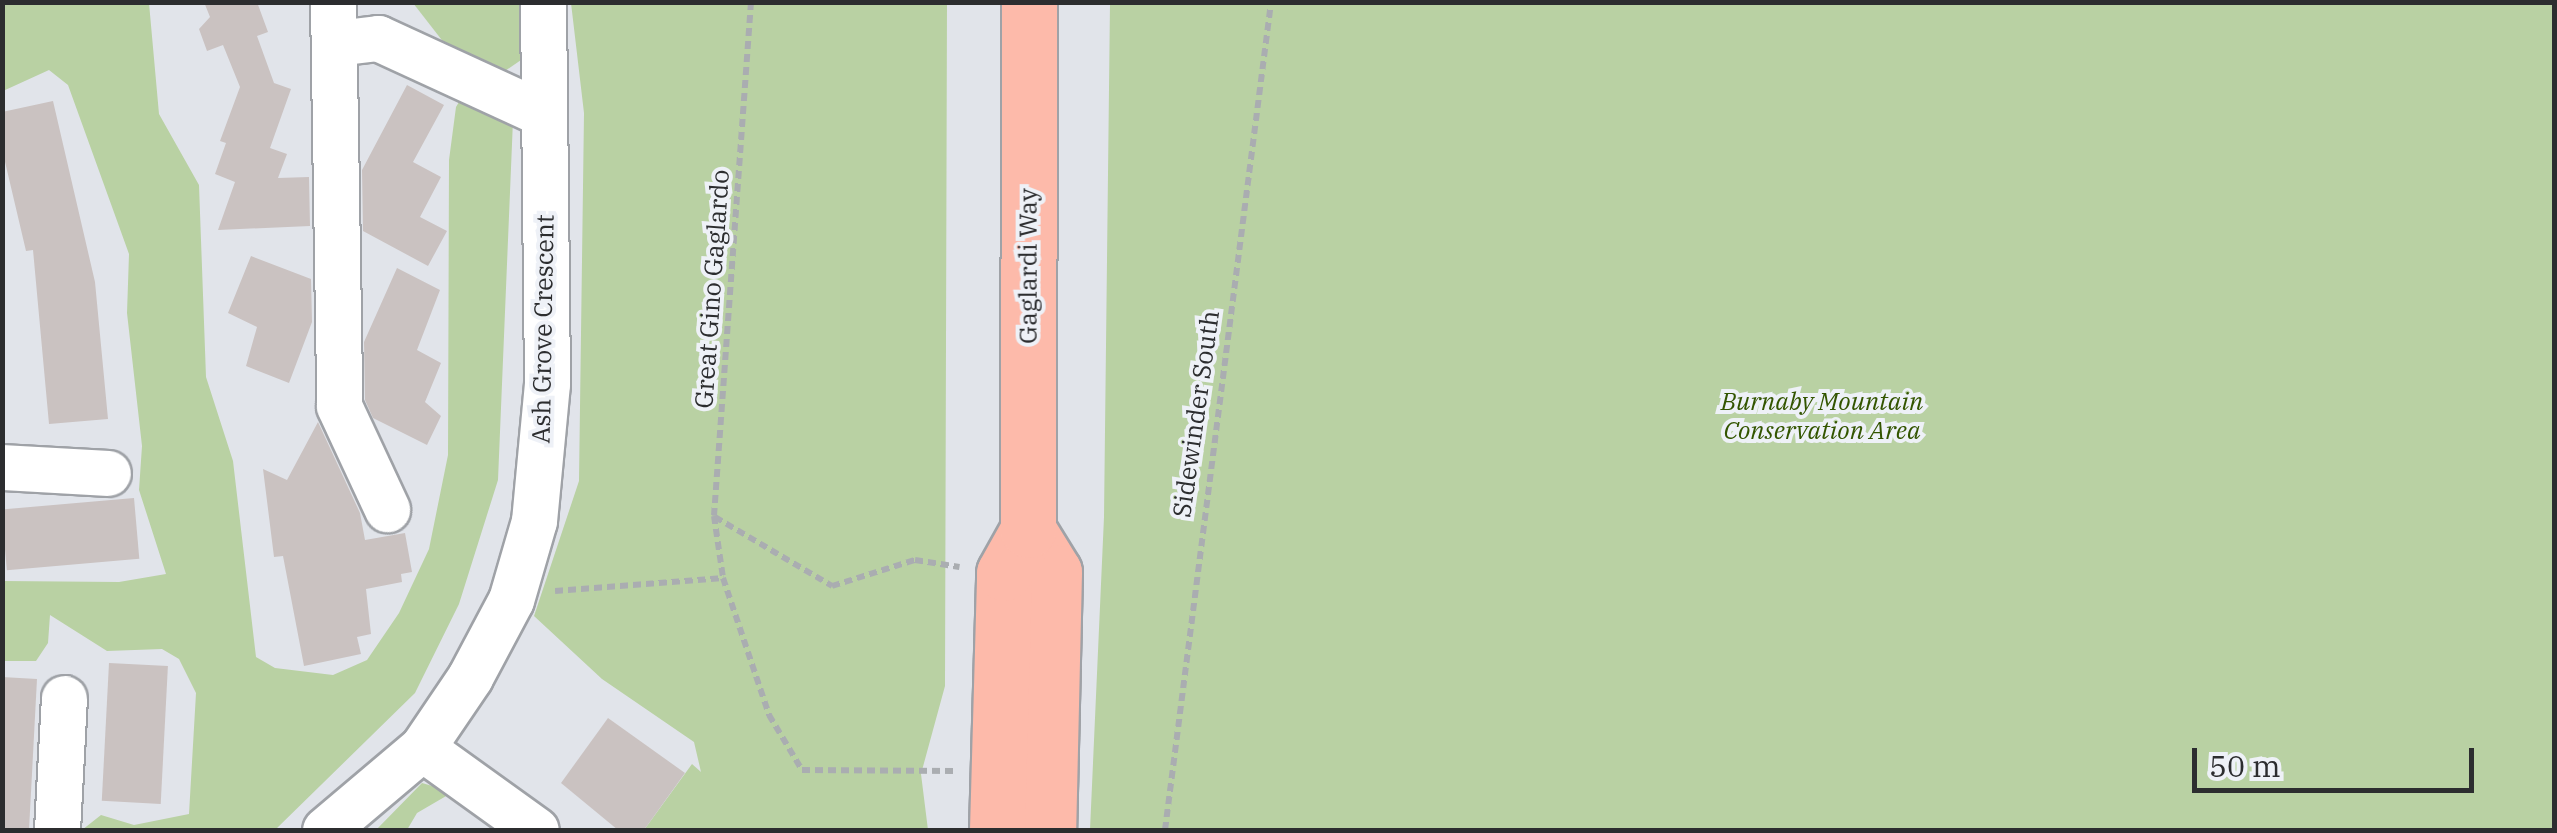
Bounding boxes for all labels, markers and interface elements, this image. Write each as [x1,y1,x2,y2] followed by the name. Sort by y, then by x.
[689,169,735,409] street label: Great Gino Gaglardo
[1013,188,1043,344] street label: Gaglardi Way
[526,214,560,444] street label: Ash Grove Crescent
[1167,309,1225,519] street label: Sidewinder South
[1721,387,1923,446] park label: Burnaby Mountain Conservation Area
[2197,728,2480,790] scale bar
[2209,746,2281,785] text: 50 m

